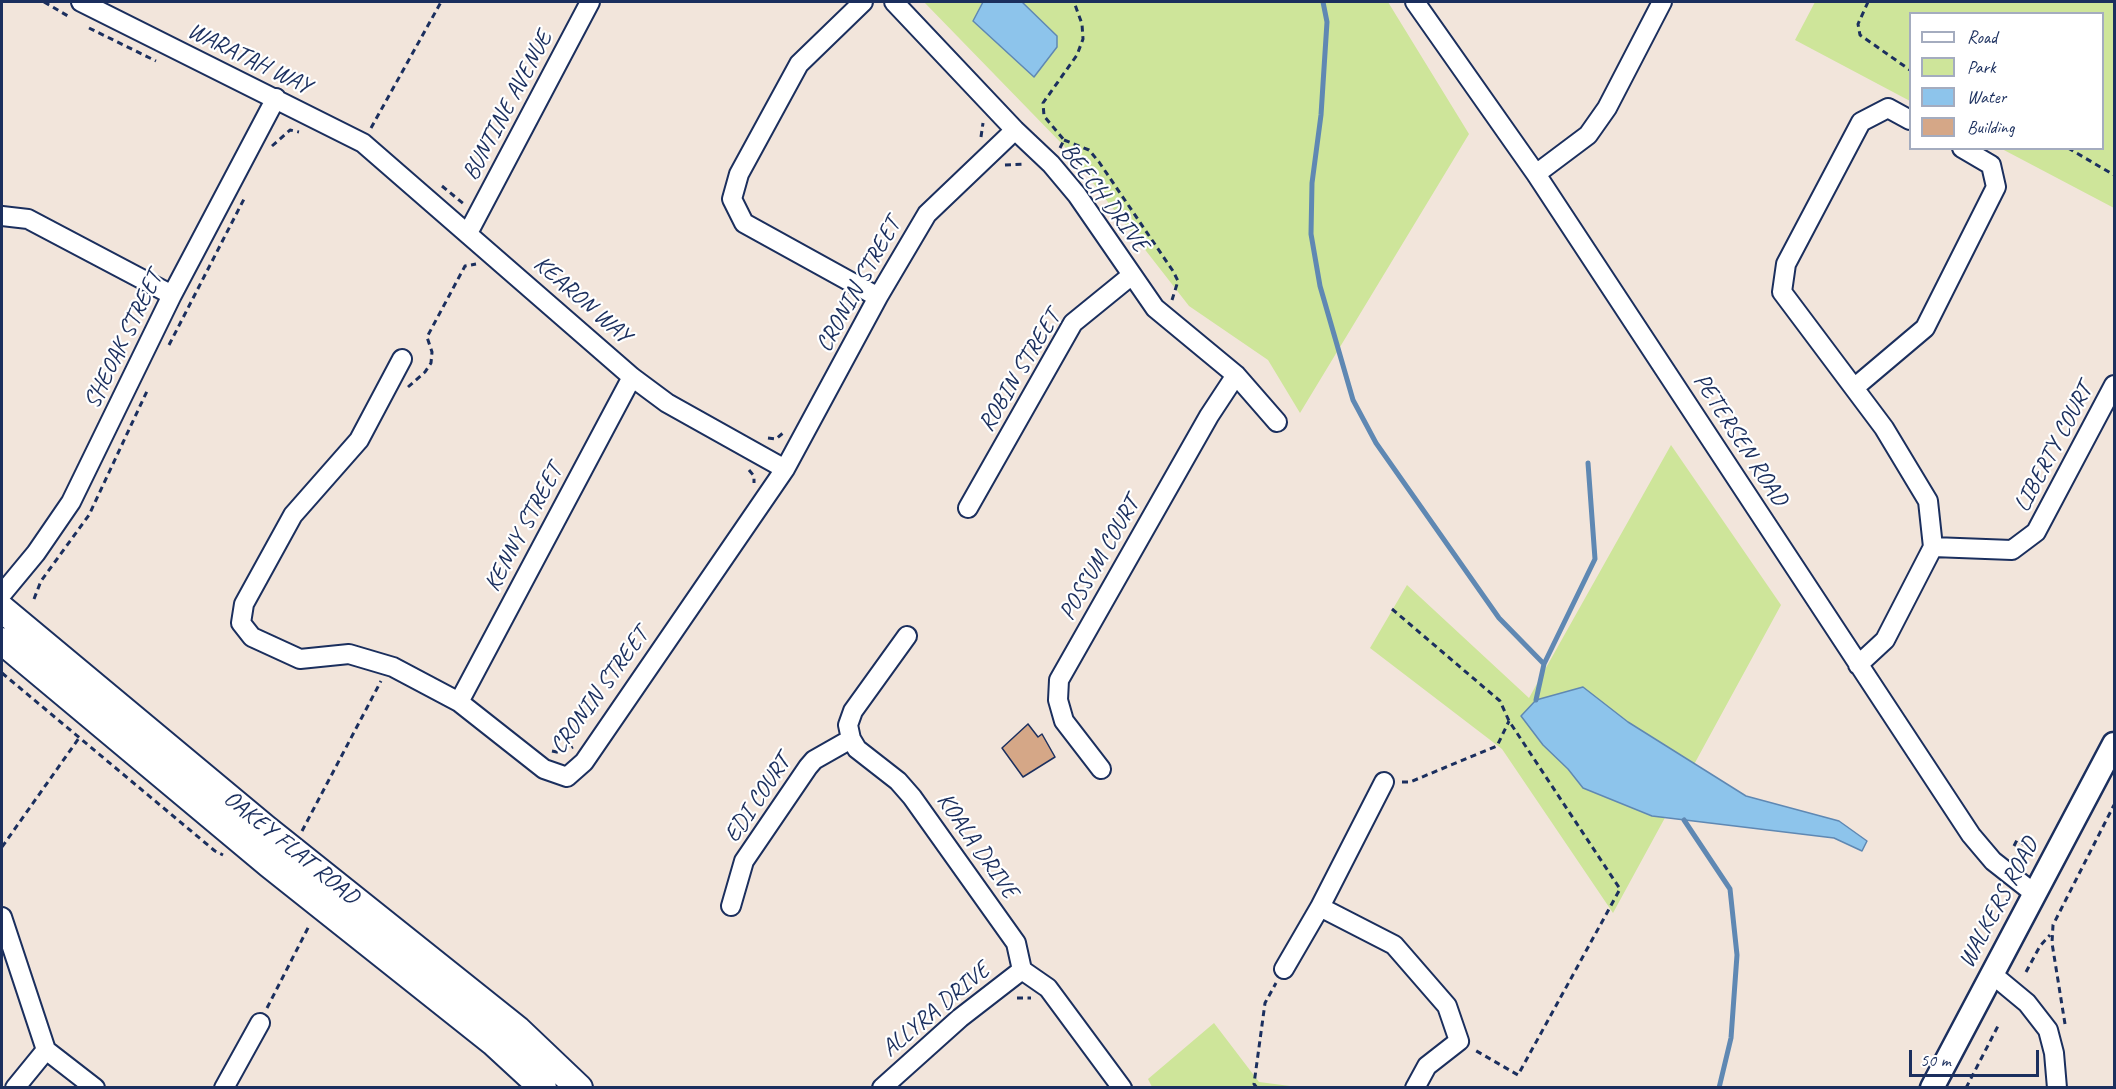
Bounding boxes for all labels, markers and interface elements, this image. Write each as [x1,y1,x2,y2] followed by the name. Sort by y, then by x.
[1909,12,2104,150] legend
[183,17,315,101] street label: WARATAH WAY
[1967,26,1997,48] text: Road
[457,27,559,185] street label: BUNTINE AVENUE
[1967,56,1996,78] text: Park
[1967,86,2006,108] text: Water
[1967,116,2014,138] text: Building
[1054,138,1154,258] street label: BEECH DRIVE
[810,213,908,357] street label: CRONIN STREET
[527,250,637,350] street label: KEARON WAY
[78,266,170,414] street label: SHEOAK STREET
[972,305,1068,437] street label: ROBIN STREET
[1686,368,1794,512] street label: PETERSEN ROAD
[2008,379,2100,517] street label: LIBERTY COURT
[478,459,570,597] street label: KENNY STREET
[1053,492,1147,626] street label: POSSUM COURT
[544,622,656,760] street label: CRONIN STREET
[718,750,798,848] street label: EDI COURT
[217,785,365,911] street label: OAKEY FLAT ROAD
[930,788,1024,904] street label: KOALA DRIVE
[1953,833,2045,973] street label: WALKERS ROAD
[876,957,996,1063] street label: ALLYRA DRIVE
[1912,1038,2042,1076] scale bar
[1920,1049,1951,1071] text: 50 m

